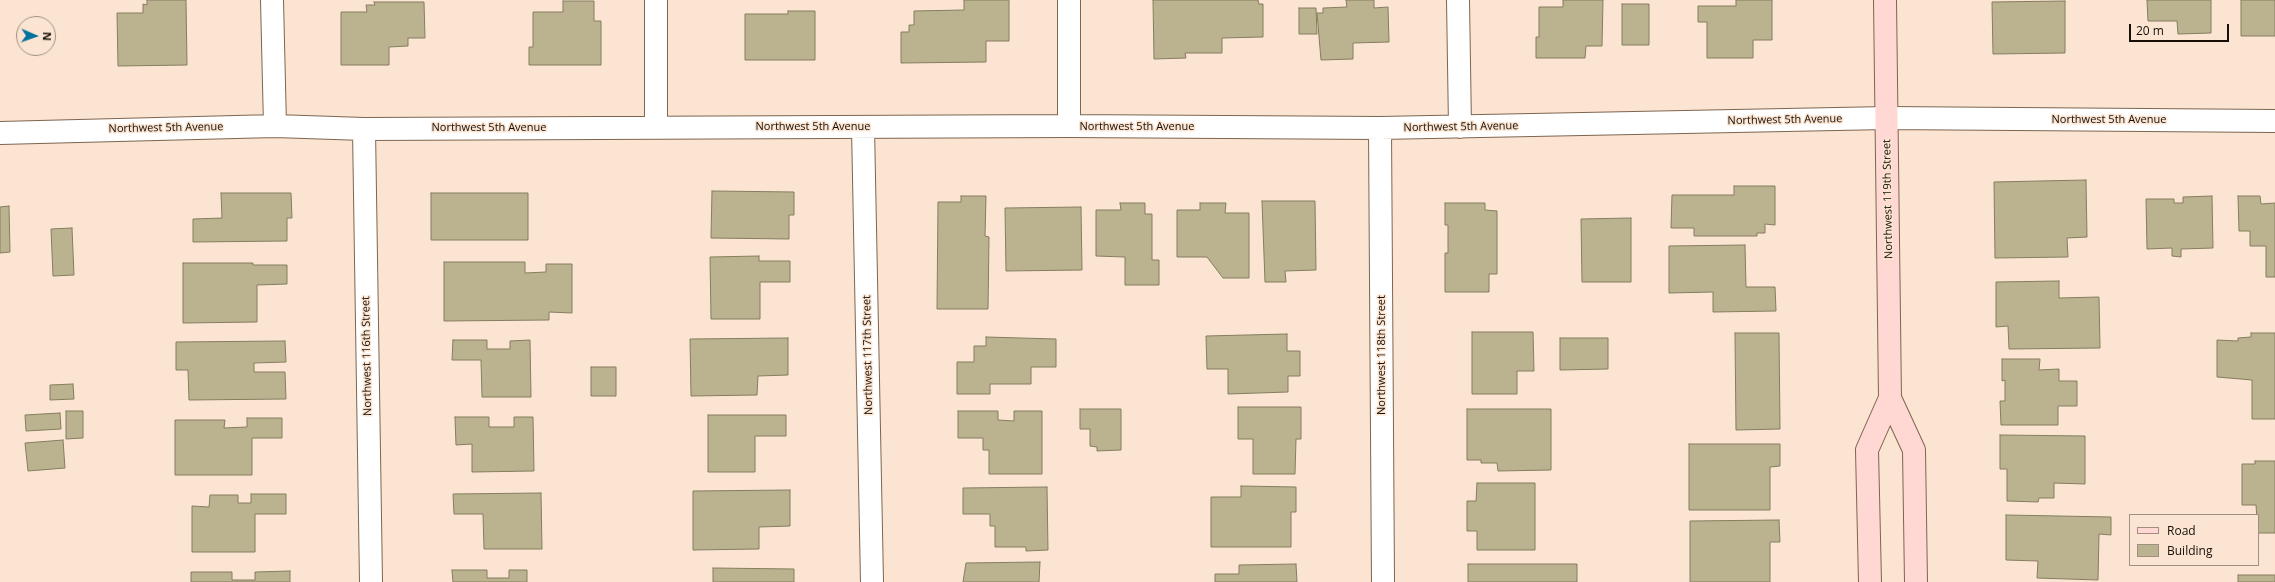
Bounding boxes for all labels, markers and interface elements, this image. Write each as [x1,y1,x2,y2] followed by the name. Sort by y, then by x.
[16,16,56,56] north arrow
[2131,16,2231,42] scale bar
[2136,22,2164,39] text: 20 m
[40,32,55,41] text: N
[1727,112,1843,128] street label: Northwest 5th Avenue
[2052,113,2166,127] street label: Northwest 5th Avenue
[1403,119,1519,135] street label: Northwest 5th Avenue
[108,120,224,136] street label: Northwest 5th Avenue
[756,120,870,134] street label: Northwest 5th Avenue
[1080,120,1194,134] street label: Northwest 5th Avenue
[432,121,546,135] street label: Northwest 5th Avenue
[1880,139,1896,259] street label: Northwest 119th Street
[860,295,876,415] street label: Northwest 117th Street
[1375,295,1389,415] street label: Northwest 118th Street
[359,296,375,416] street label: Northwest 116th Street
[2129,514,2259,566] legend
[2167,522,2196,539] text: Road
[2167,542,2212,559] text: Building

